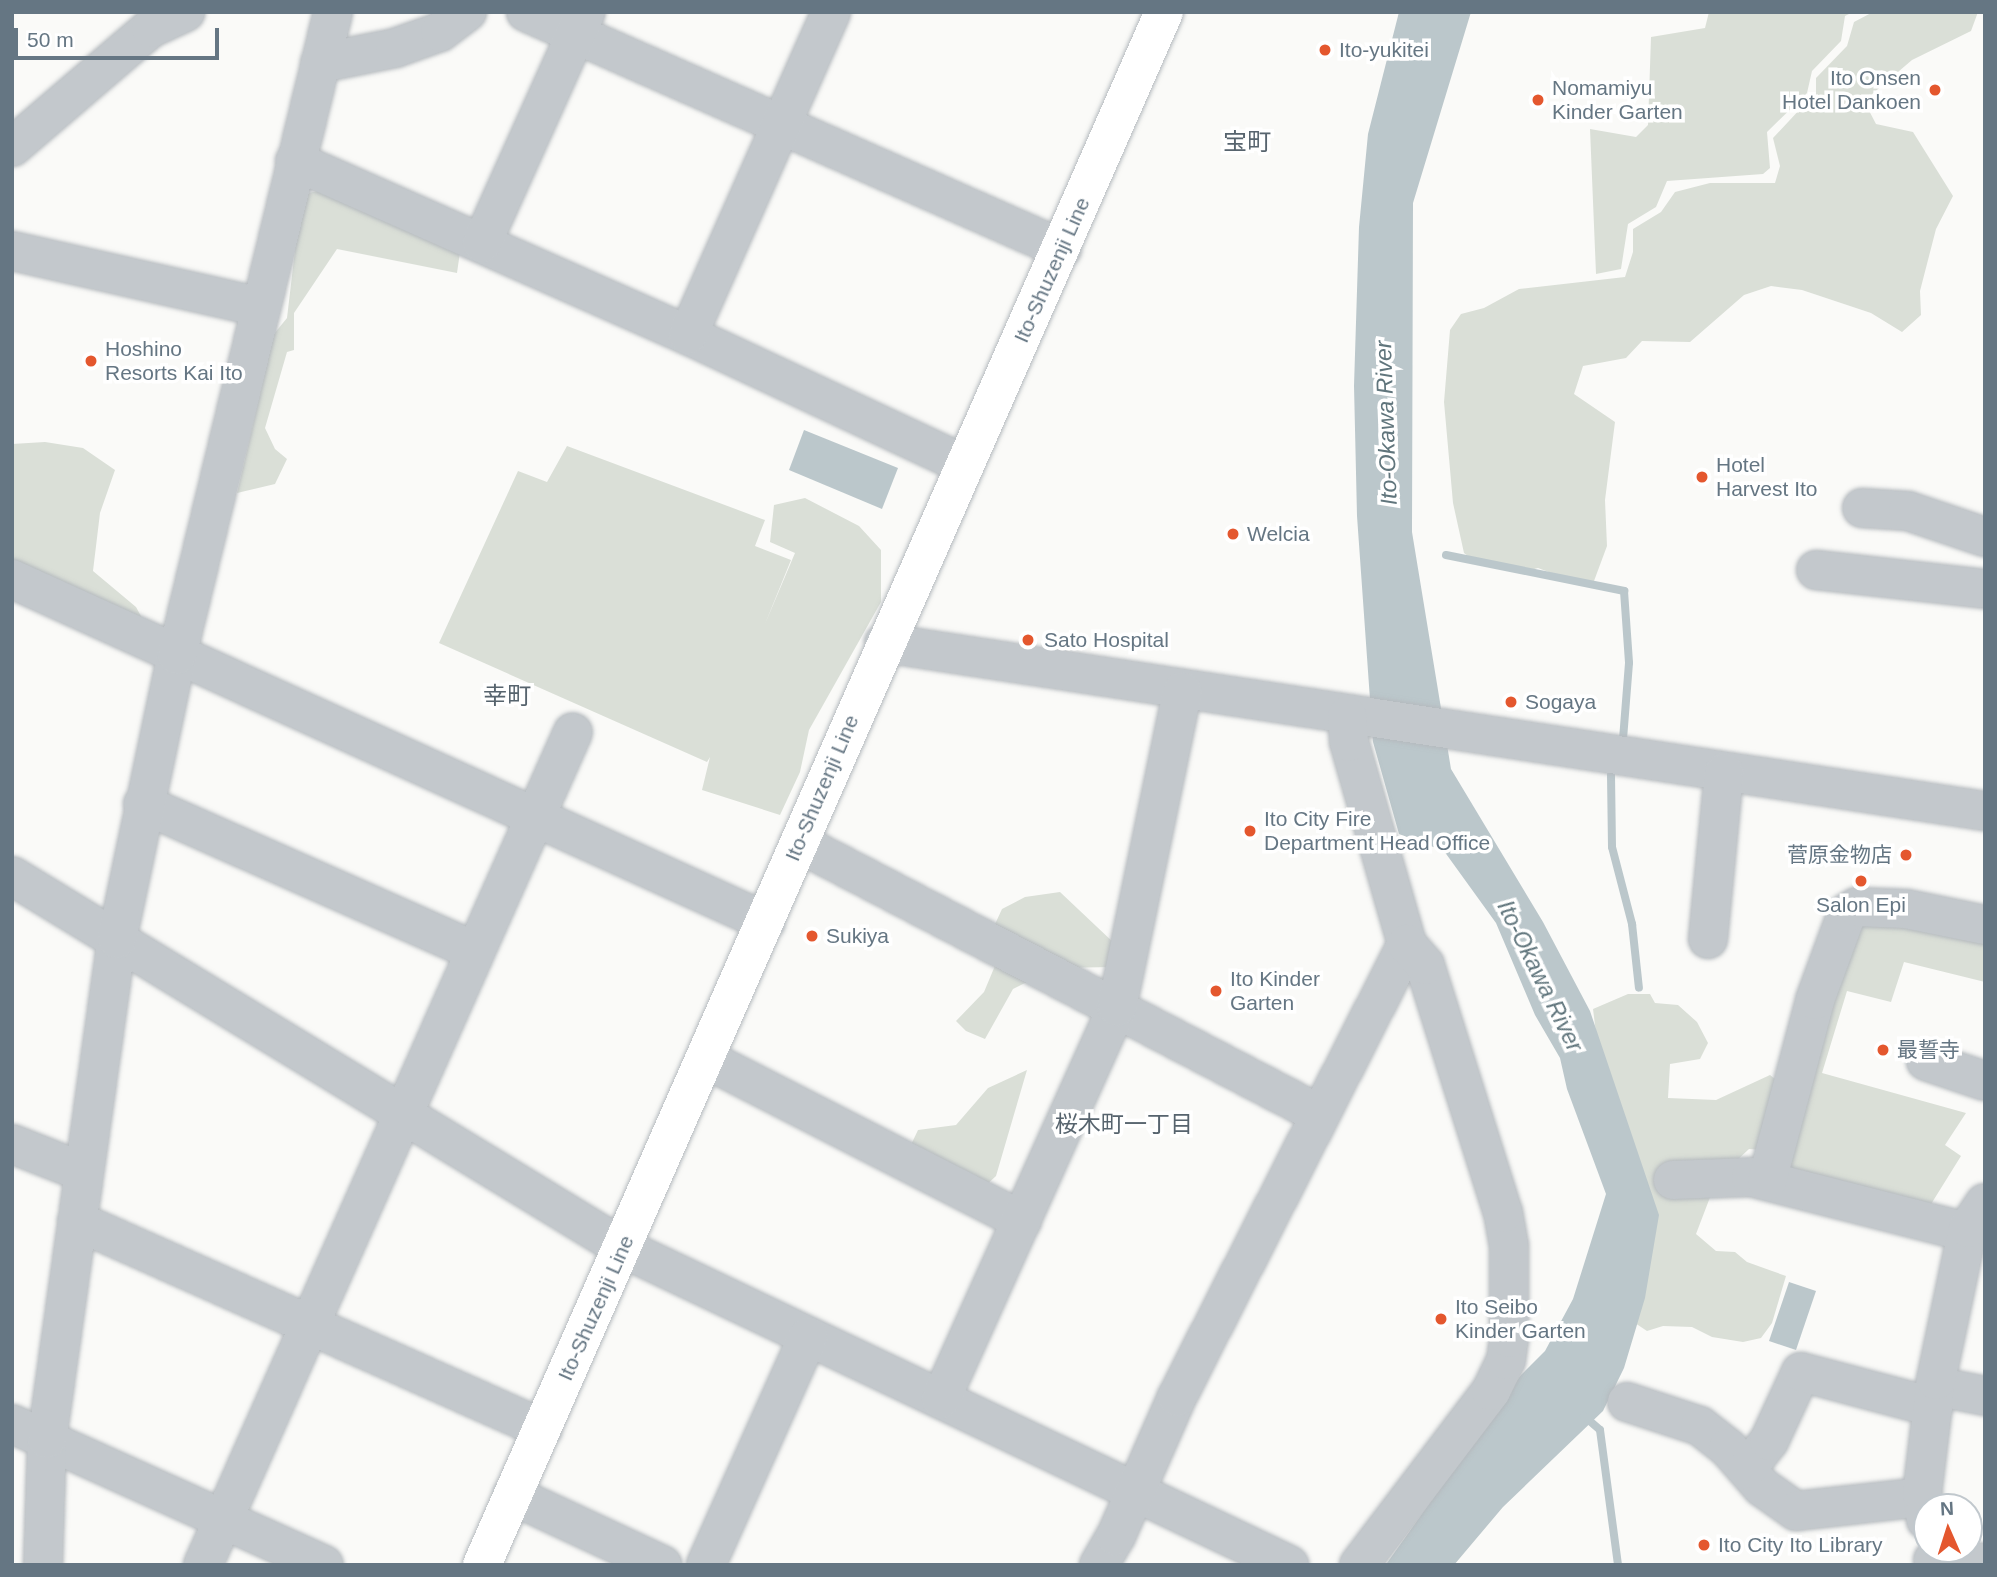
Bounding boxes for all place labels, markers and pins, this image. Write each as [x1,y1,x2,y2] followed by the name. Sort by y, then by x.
[1339,37,1429,63] place label: Ito-yukitei
[1317,42,1333,58] marker: Ito-yukitei
[1782,65,1921,115] place label: Ito Onsen Hotel Dankoen
[1552,75,1683,125] place label: Nomamiyu Kinder Garten
[1927,82,1943,98] marker: Ito Onsen Hotel Dankoen
[1530,92,1546,108] marker: Nomamiyu Kinder Garten
[105,336,243,386] place label: Hoshino Resorts Kai Ito
[83,353,99,369] marker: Hoshino Resorts Kai Ito
[1716,452,1818,502] place label: Hotel Harvest Ito
[1694,469,1710,485] marker: Hotel Harvest Ito
[1247,521,1310,547] place label: Welcia
[1225,526,1241,542] marker: Welcia
[1044,627,1169,653] place label: Sato Hospital
[1018,630,1038,650] marker: Sato Hospital
[1525,689,1596,715] place label: Sogaya
[1503,694,1519,710] marker: Sogaya
[1264,806,1490,856] place label: Ito City Fire Department Head Office
[1242,823,1258,839] marker: Ito City Fire Department Head Office
[1787,842,1892,868] place label: 菅原金物店
[1898,847,1914,863] marker: 菅原金物店
[1853,873,1869,889] marker: Salon Epi
[1816,892,1906,918] place label: Salon Epi
[826,923,889,949] place label: Sukiya
[804,928,820,944] marker: Sukiya
[1230,966,1320,1016] place label: Ito Kinder Garten
[1208,983,1224,999] marker: Ito Kinder Garten
[1897,1037,1960,1063] place label: 最誓寺
[1875,1042,1891,1058] marker: 最誓寺
[1455,1294,1586,1344] place label: Ito Seibo Kinder Garten
[1433,1311,1449,1327] marker: Ito Seibo Kinder Garten
[1718,1532,1883,1558] place label: Ito City Ito Library
[1696,1537,1712,1553] marker: Ito City Ito Library

